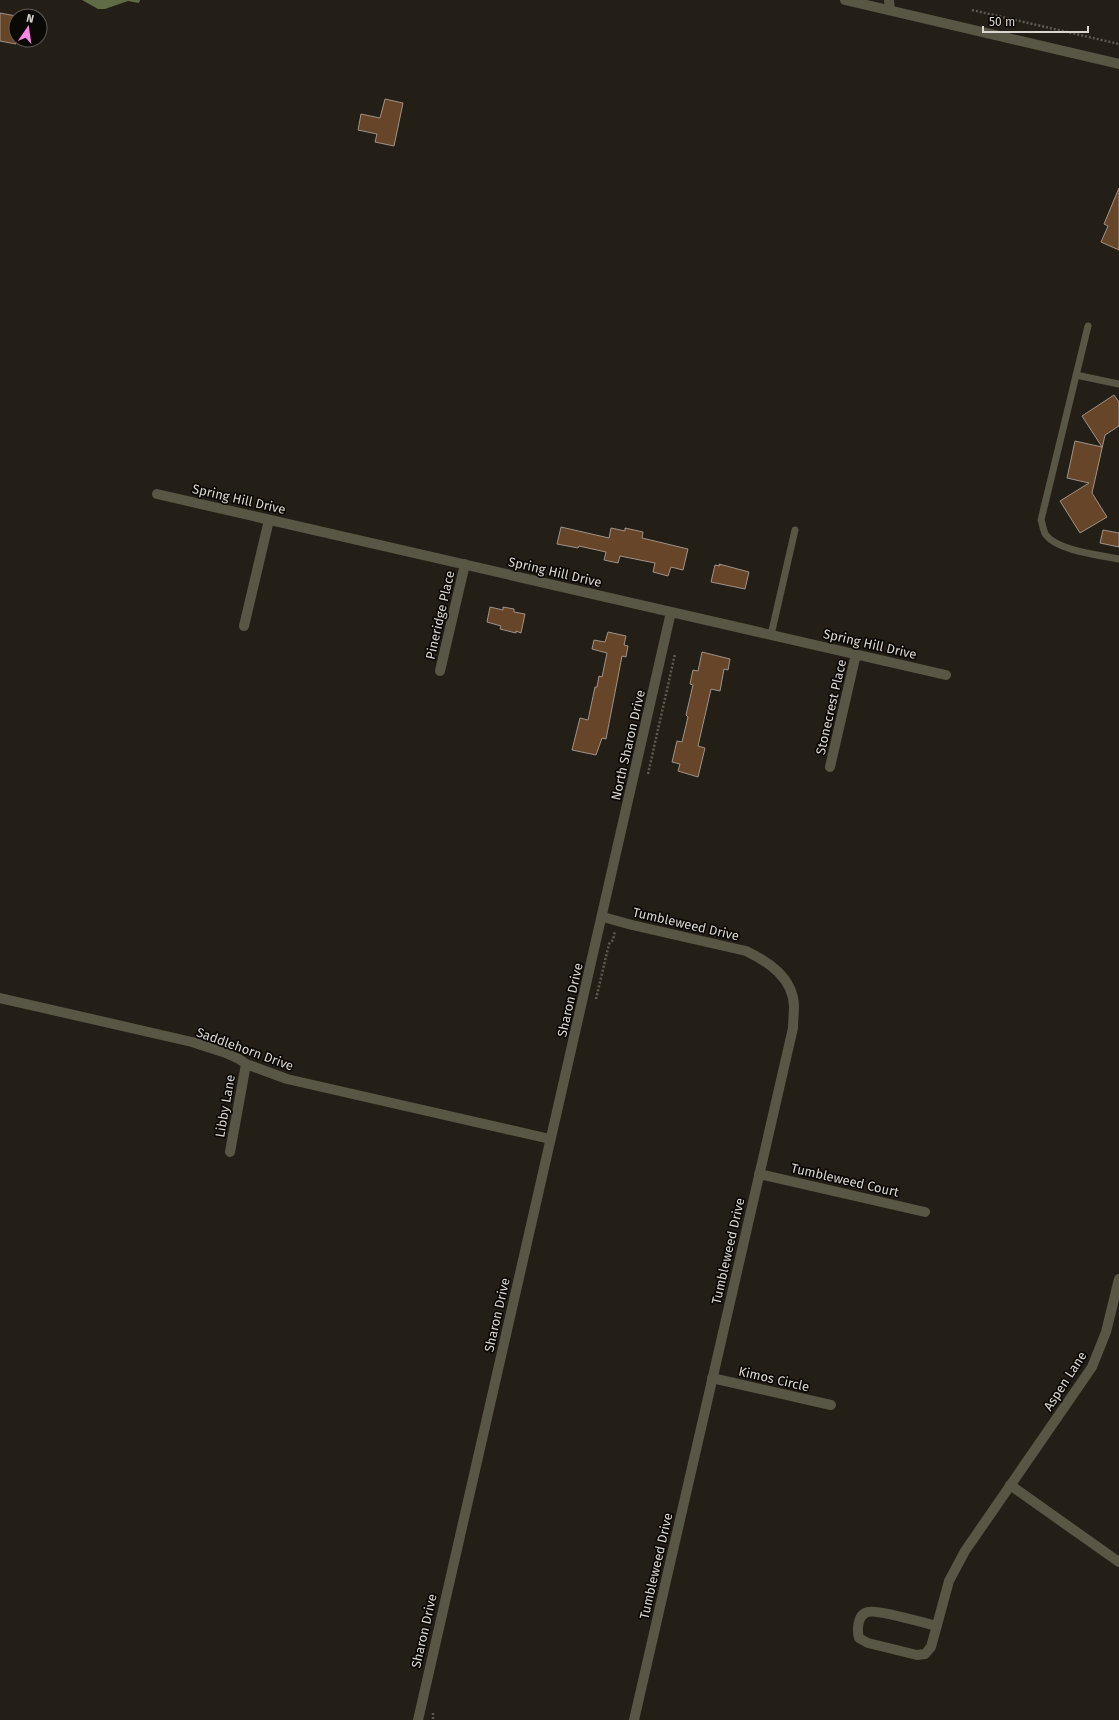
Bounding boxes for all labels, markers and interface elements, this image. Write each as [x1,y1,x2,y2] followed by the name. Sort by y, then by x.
[8,8,48,48] north arrow
[983,8,1088,34] scale bar
[25,12,35,26] text: N
[989,15,1015,29] text: 50 m
[191,481,287,517] street label: Spring Hill Drive
[507,554,603,590] street label: Spring Hill Drive
[422,569,458,661] street label: Pineridge Place
[822,626,918,662] street label: Spring Hill Drive
[813,658,849,756] street label: Stonecrest Place
[608,688,648,802] street label: North Sharon Drive
[631,904,741,944] street label: Tumbleweed Drive
[554,962,586,1038] street label: Sharon Drive
[194,1024,296,1074] street label: Saddlehorn Drive
[212,1073,238,1139] street label: Libby Lane
[790,1160,901,1200] street label: Tumbleweed Court
[708,1196,748,1306] street label: Tumbleweed Drive
[481,1277,513,1353] street label: Sharon Drive
[1040,1349,1090,1413] street label: Aspen Lane
[737,1364,811,1394] street label: Kimos Circle
[636,1511,676,1621] street label: Tumbleweed Drive
[408,1593,440,1669] street label: Sharon Drive

